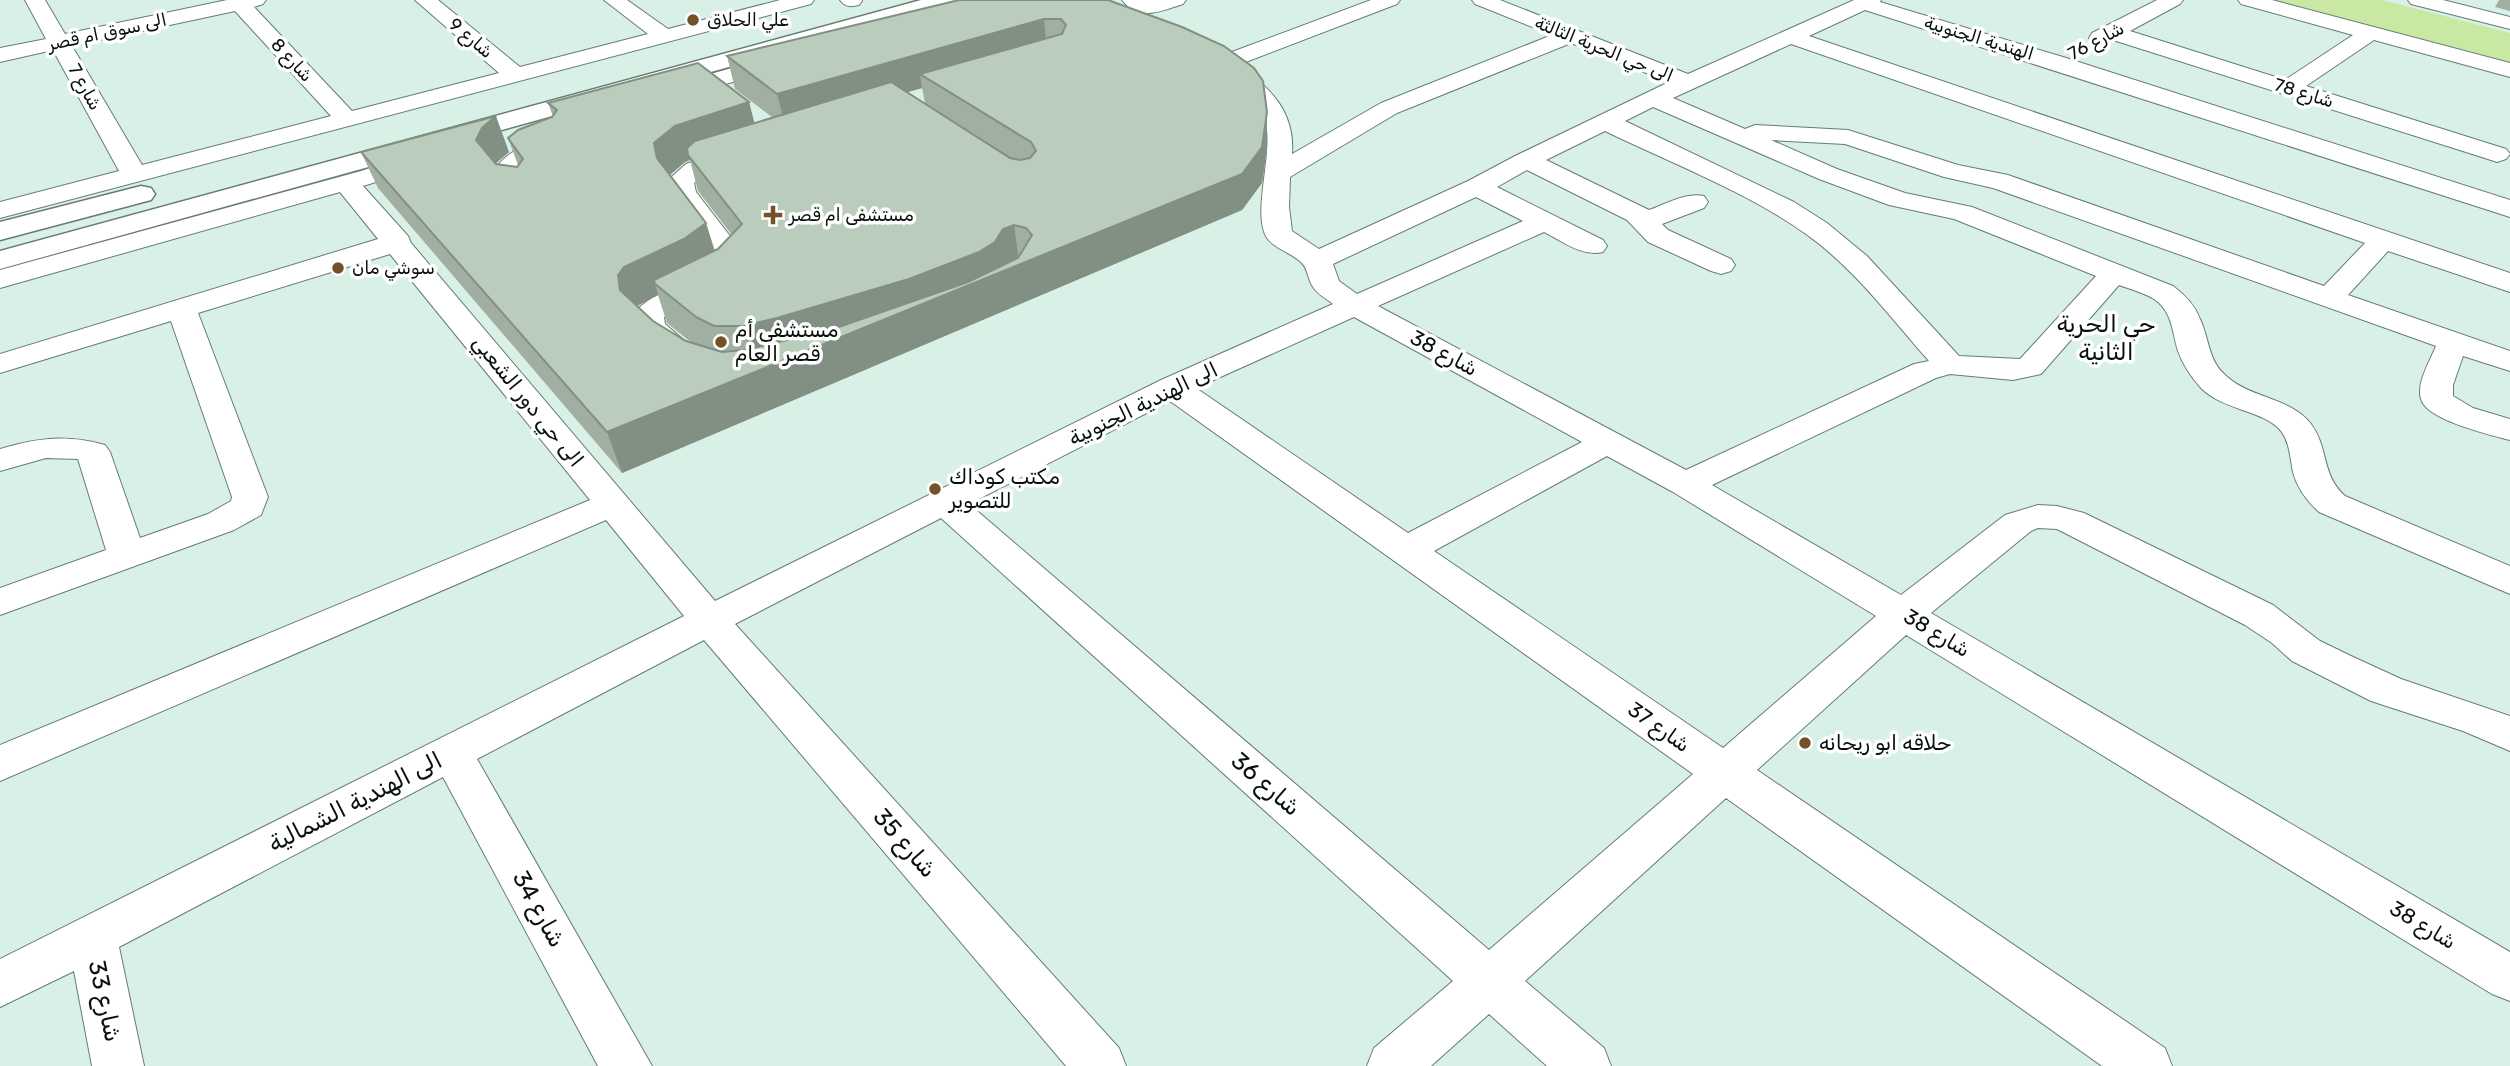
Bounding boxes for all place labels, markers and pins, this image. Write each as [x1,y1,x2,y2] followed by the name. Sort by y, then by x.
[707,9,789,33] place label: علي الحلاق
[685,12,701,28] marker: علي الحلاق
[788,204,914,226] place label: مستشفى ام قصر
[763,205,783,225] marker: مستشفى ام قصر
[352,257,435,281] place label: سوشي مان
[330,260,346,276] marker: سوشي مان
[735,317,838,367] place label: مستشفى أم قصر العام
[713,334,729,350] marker: مستشفى أم قصر العام
[947,464,1060,513] place label: مكتب كوداك للتصوير
[927,481,943,497] marker: مكتب كوداك للتصوير
[1819,730,1952,755] place label: حلاقه ابو ريحانه
[1797,735,1813,751] marker: حلاقه ابو ريحانه

